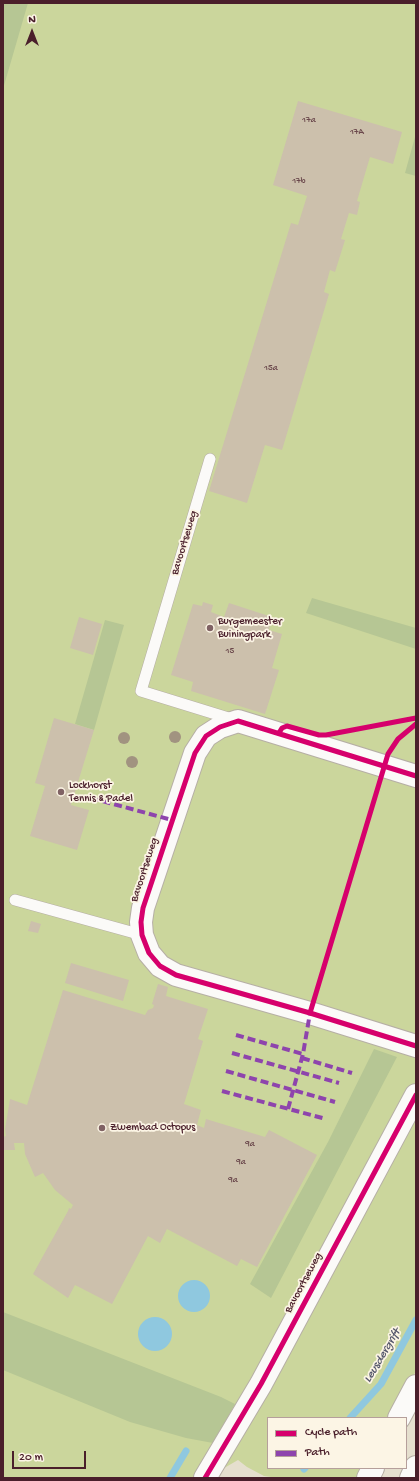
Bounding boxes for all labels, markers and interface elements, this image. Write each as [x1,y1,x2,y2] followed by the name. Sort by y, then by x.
[12,12,52,52] north arrow
[28,14,36,26] text: N
[302,116,316,126] house number: 17a
[350,128,364,138] house number: 17A
[292,177,306,187] house number: 17b
[264,364,278,374] house number: 15a
[169,509,201,577] street label: Bavoortseweg
[218,615,282,641] place label: Burgemeester Buiningpark
[205,623,215,633] marker: Burgemeester Buiningpark
[226,647,234,657] house number: 15
[69,779,133,805] place label: Lockhorst Tennis & Padel
[56,787,66,797] marker: Lockhorst Tennis & Padel
[128,836,162,904] street label: Bavoortseweg
[110,1121,195,1135] place label: Zwembad Octopus
[97,1123,107,1133] marker: Zwembad Octopus
[245,1140,255,1150] house number: 9a
[236,1158,246,1168] house number: 9a
[228,1176,238,1186] house number: 9a
[283,1251,325,1315] street label: Bavoortseweg
[361,1326,405,1386] water label: Leusdergrift
[267,1417,407,1469] legend
[305,1426,357,1440] text: Cycle path
[14,1443,88,1469] scale bar
[305,1446,330,1460] text: Path
[19,1451,43,1465] text: 20 m

